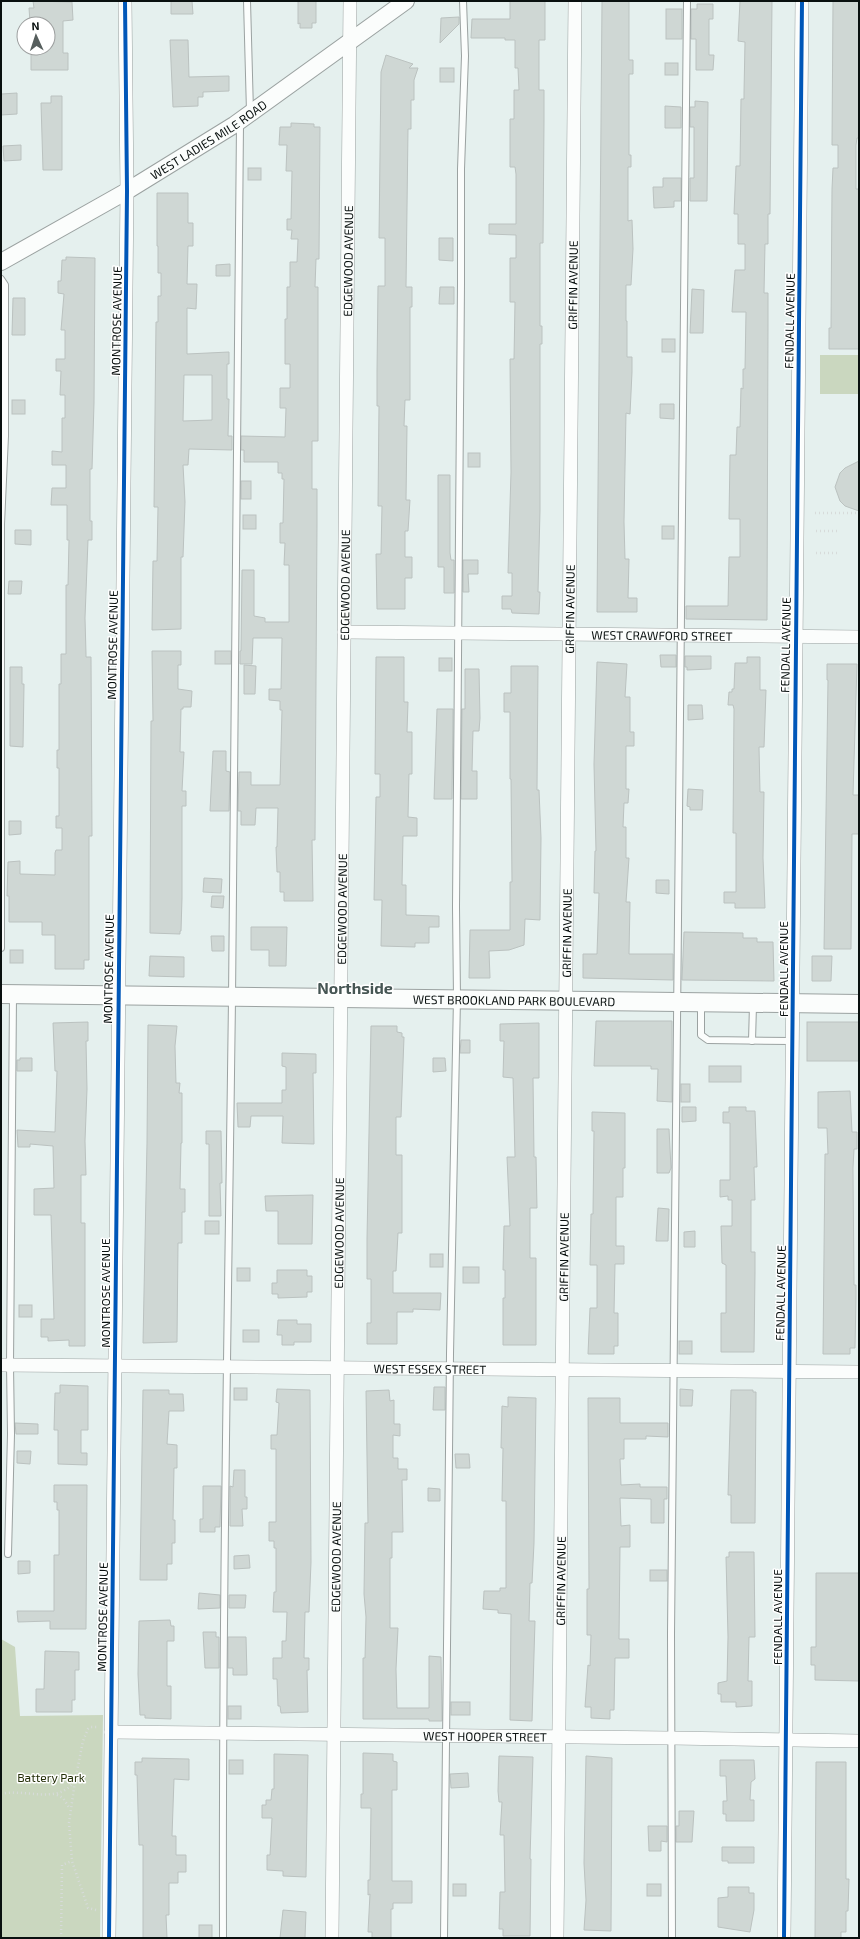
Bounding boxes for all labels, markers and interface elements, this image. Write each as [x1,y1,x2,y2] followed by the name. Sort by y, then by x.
[16,16,56,56] north arrow
[31,19,40,32] text: N
[148,97,269,182] street label: WEST LADIES MILE ROAD
[340,205,355,317] street label: EDGEWOOD AVENUE
[565,240,580,330] street label: GRIFFIN AVENUE
[108,266,124,376] street label: MONTROSE AVENUE
[781,273,797,369] street label: FENDALL AVENUE
[337,529,352,641] street label: EDGEWOOD AVENUE
[562,564,577,654] street label: GRIFFIN AVENUE
[104,590,120,700] street label: MONTROSE AVENUE
[777,597,793,693] street label: FENDALL AVENUE
[591,627,733,643] street label: WEST CRAWFORD STREET
[334,853,349,965] street label: EDGEWOOD AVENUE
[559,888,574,978] street label: GRIFFIN AVENUE
[100,914,116,1024] street label: MONTROSE AVENUE
[776,921,790,1017] street label: FENDALL AVENUE
[317,978,393,997] district label: Northside
[413,992,615,1008] street label: WEST BROOKLAND PARK BOULEVARD
[331,1177,346,1289] street label: EDGEWOOD AVENUE
[556,1212,571,1302] street label: GRIFFIN AVENUE
[98,1238,112,1348] street label: MONTROSE AVENUE
[772,1245,788,1341] street label: FENDALL AVENUE
[374,1361,486,1376] street label: WEST ESSEX STREET
[328,1501,343,1613] street label: EDGEWOOD AVENUE
[553,1536,568,1626] street label: GRIFFIN AVENUE
[94,1562,110,1672] street label: MONTROSE AVENUE
[770,1569,784,1665] street label: FENDALL AVENUE
[423,1728,547,1744] street label: WEST HOOPER STREET
[17,1770,85,1784] park label: Battery Park

